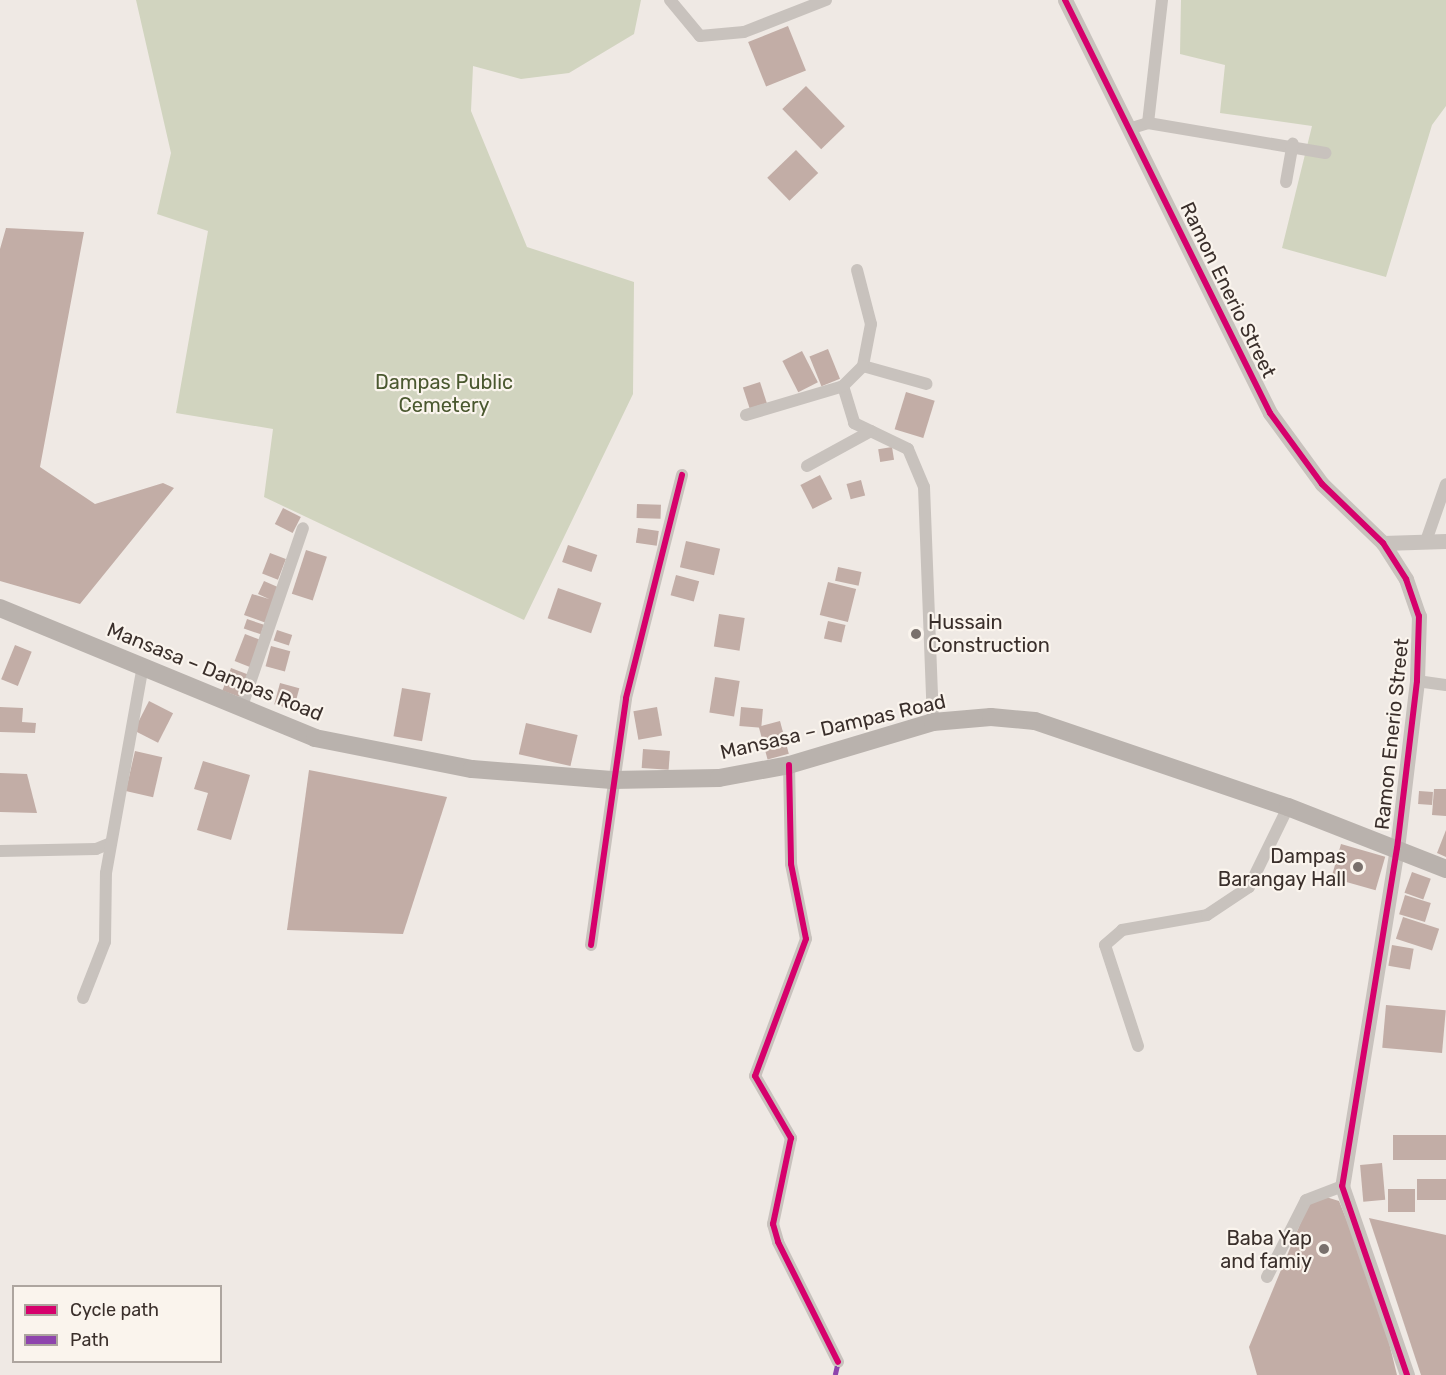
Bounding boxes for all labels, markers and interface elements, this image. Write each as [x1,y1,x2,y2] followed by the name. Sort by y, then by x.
[1175,198,1281,382] street label: Ramon Enerio Street
[375,371,513,418] park label: Dampas Public Cemetery
[928,610,1050,657] place label: Hussain Construction
[103,618,327,726] street label: Mansasa – Dampas Road
[909,627,923,641] marker: Hussain Construction
[1370,637,1414,831] street label: Ramon Enerio Street
[718,689,948,765] street label: Mansasa – Dampas Road
[1217,844,1346,891] place label: Dampas Barangay Hall
[1351,860,1365,874] marker: Dampas Barangay Hall
[1220,1226,1312,1273] place label: Baba Yap and famiy
[1317,1242,1331,1256] marker: Baba Yap and famiy
[12,1285,222,1363] legend
[70,1299,159,1321] text: Cycle path
[70,1329,109,1351] text: Path

